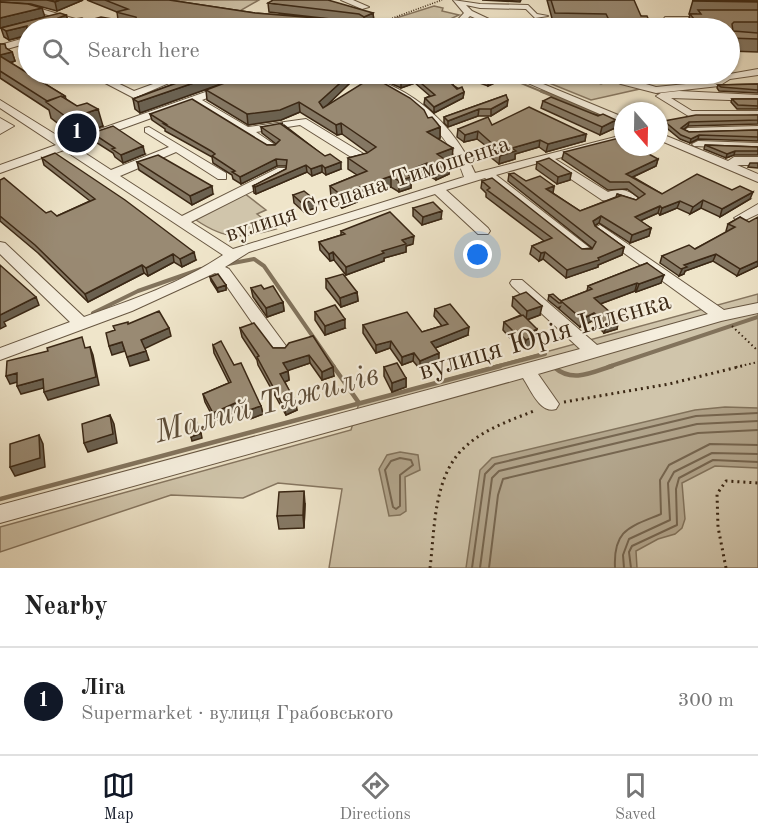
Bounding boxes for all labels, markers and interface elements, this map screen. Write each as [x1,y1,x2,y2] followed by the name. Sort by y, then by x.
[18,18,740,84] search box
[39,35,72,68] icon: search
[87,40,200,62] text: Search here
[614,102,668,156] north arrow
[58,110,97,156] pin: 1
[223,133,513,247] street label: вулиця Степана Тимошенка
[463,240,492,269] your location
[416,288,675,386] street label: вулиця Юрія Іллєнка
[150,360,383,451] water label: Малий Тяжилів
[24,594,108,620] text: Nearby
[81,677,126,699] text: Ліга
[38,691,49,711] text: 1
[678,691,734,711] text: 300 m
[81,704,393,724] text: Supermarket · вулиця Грабовського
[102,769,135,825] tab: Map
[340,769,411,825] tab: Directions
[615,769,656,825] tab: Saved

